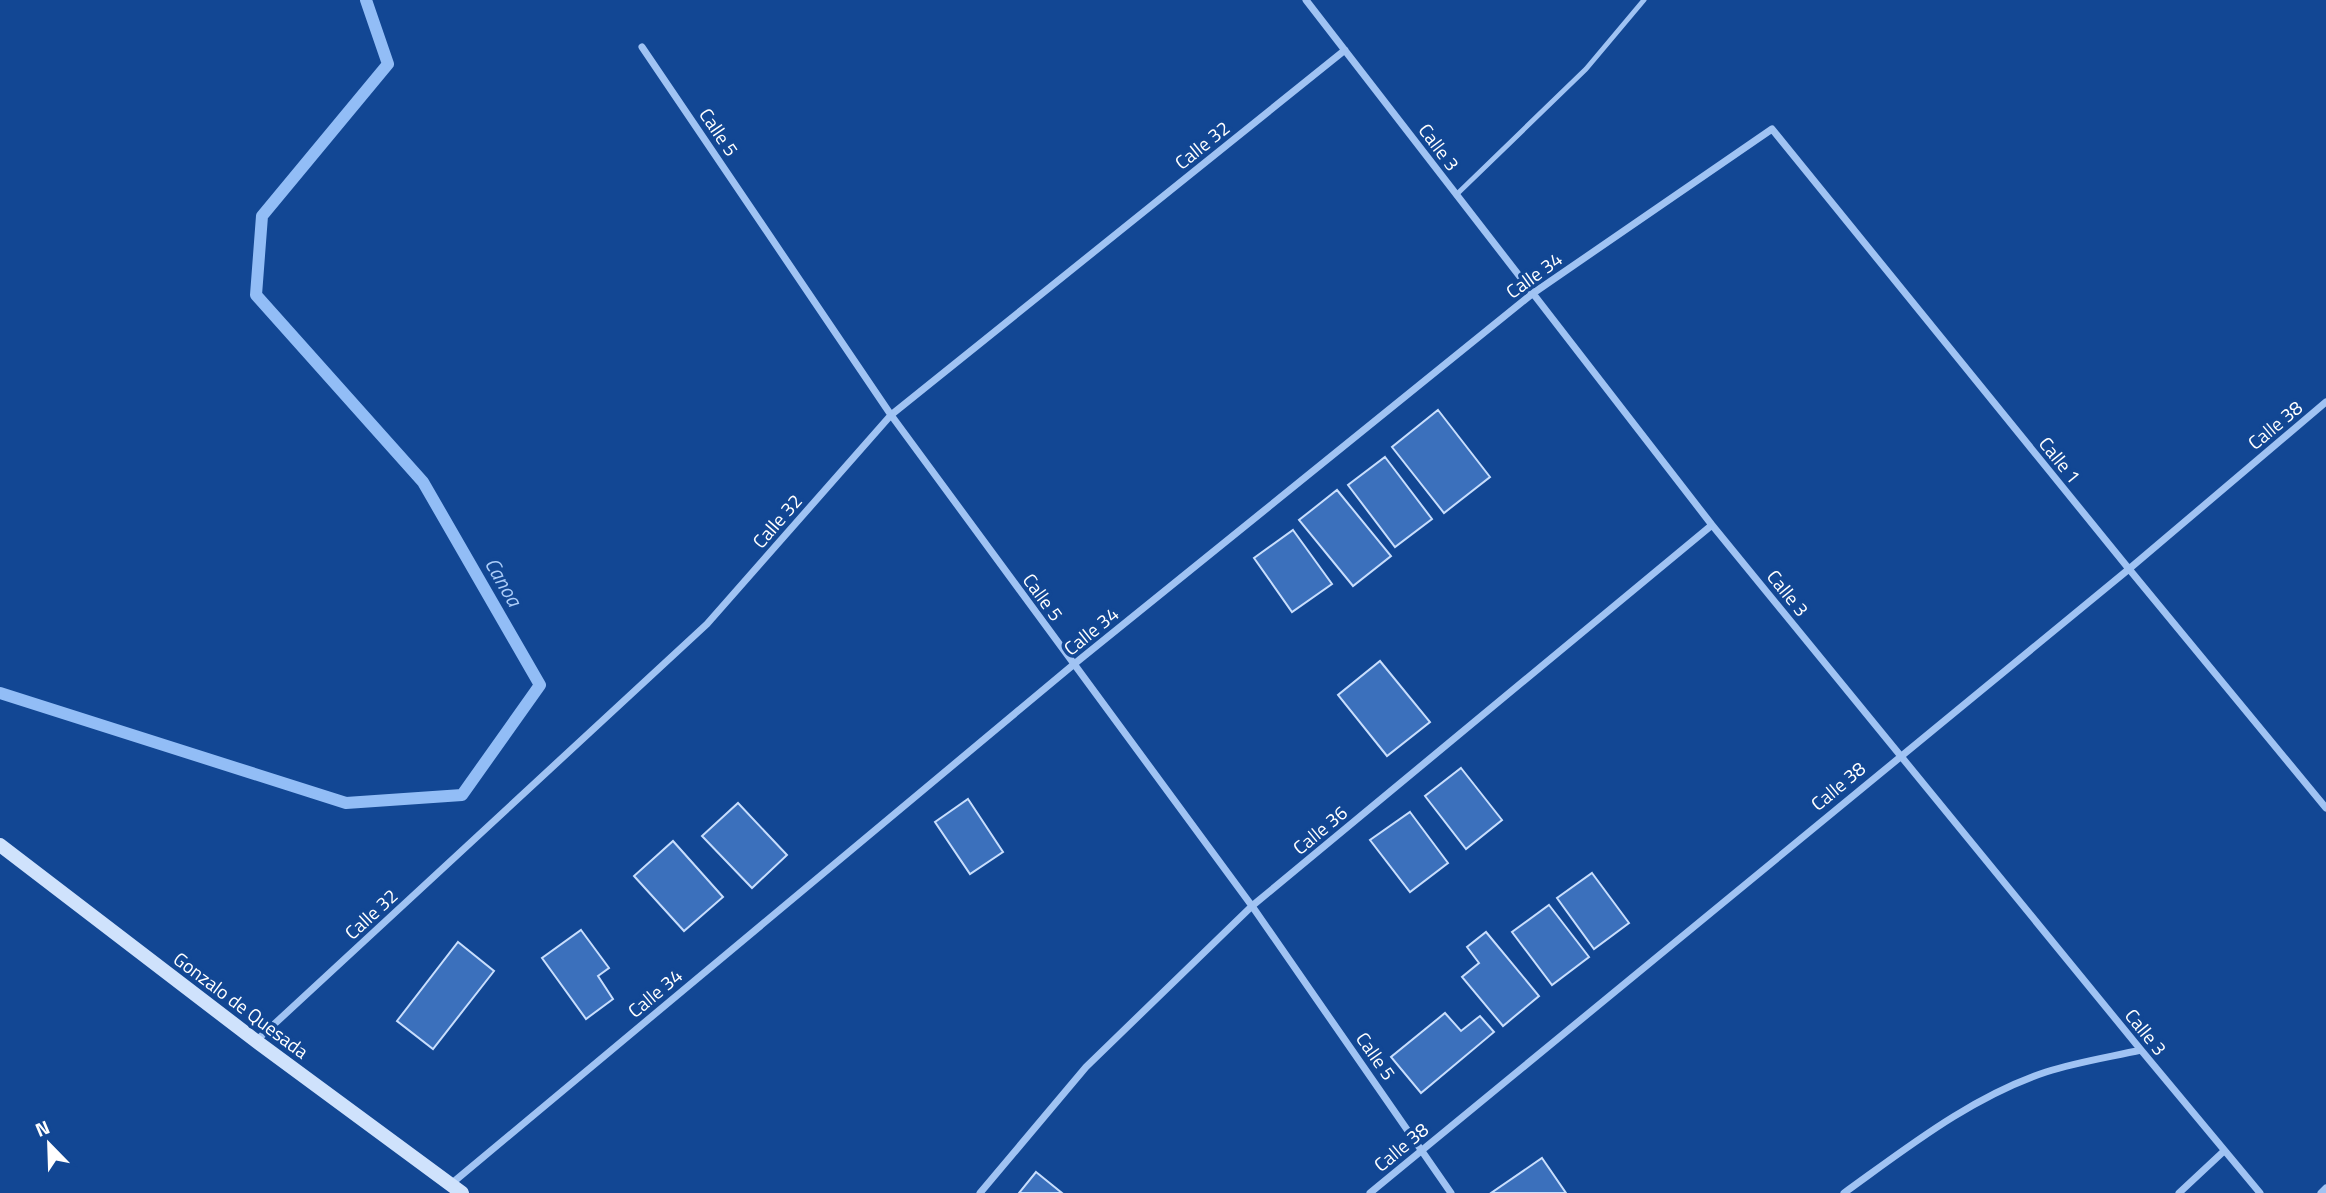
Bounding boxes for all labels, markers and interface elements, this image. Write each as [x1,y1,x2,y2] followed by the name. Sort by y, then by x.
[693,102,746,162] street label: Calle 5
[1168,113,1236,176] street label: Calle 32
[1412,117,1467,177] street label: Calle 3
[1499,244,1568,305] street label: Calle 34
[2241,393,2309,456] street label: Calle 38
[2032,430,2088,489] street label: Calle 1
[745,487,808,554] street label: Calle 32
[477,551,532,613] water label: Canoa
[1760,563,1816,622] street label: Calle 3
[1016,567,1071,627] street label: Calle 5
[1057,599,1125,662] street label: Calle 34
[1804,754,1872,817] street label: Calle 38
[1286,798,1353,861] street label: Calle 36
[337,881,404,946] street label: Calle 32
[168,944,315,1065] street label: Gonzalo de Quesada
[621,961,688,1024] street label: Calle 34
[2118,1002,2174,1061] street label: Calle 3
[1349,1026,1404,1086] street label: Calle 5
[14,1109,84,1179] north arrow
[30,1112,54,1144] text: N
[1367,1115,1435,1178] street label: Calle 38

